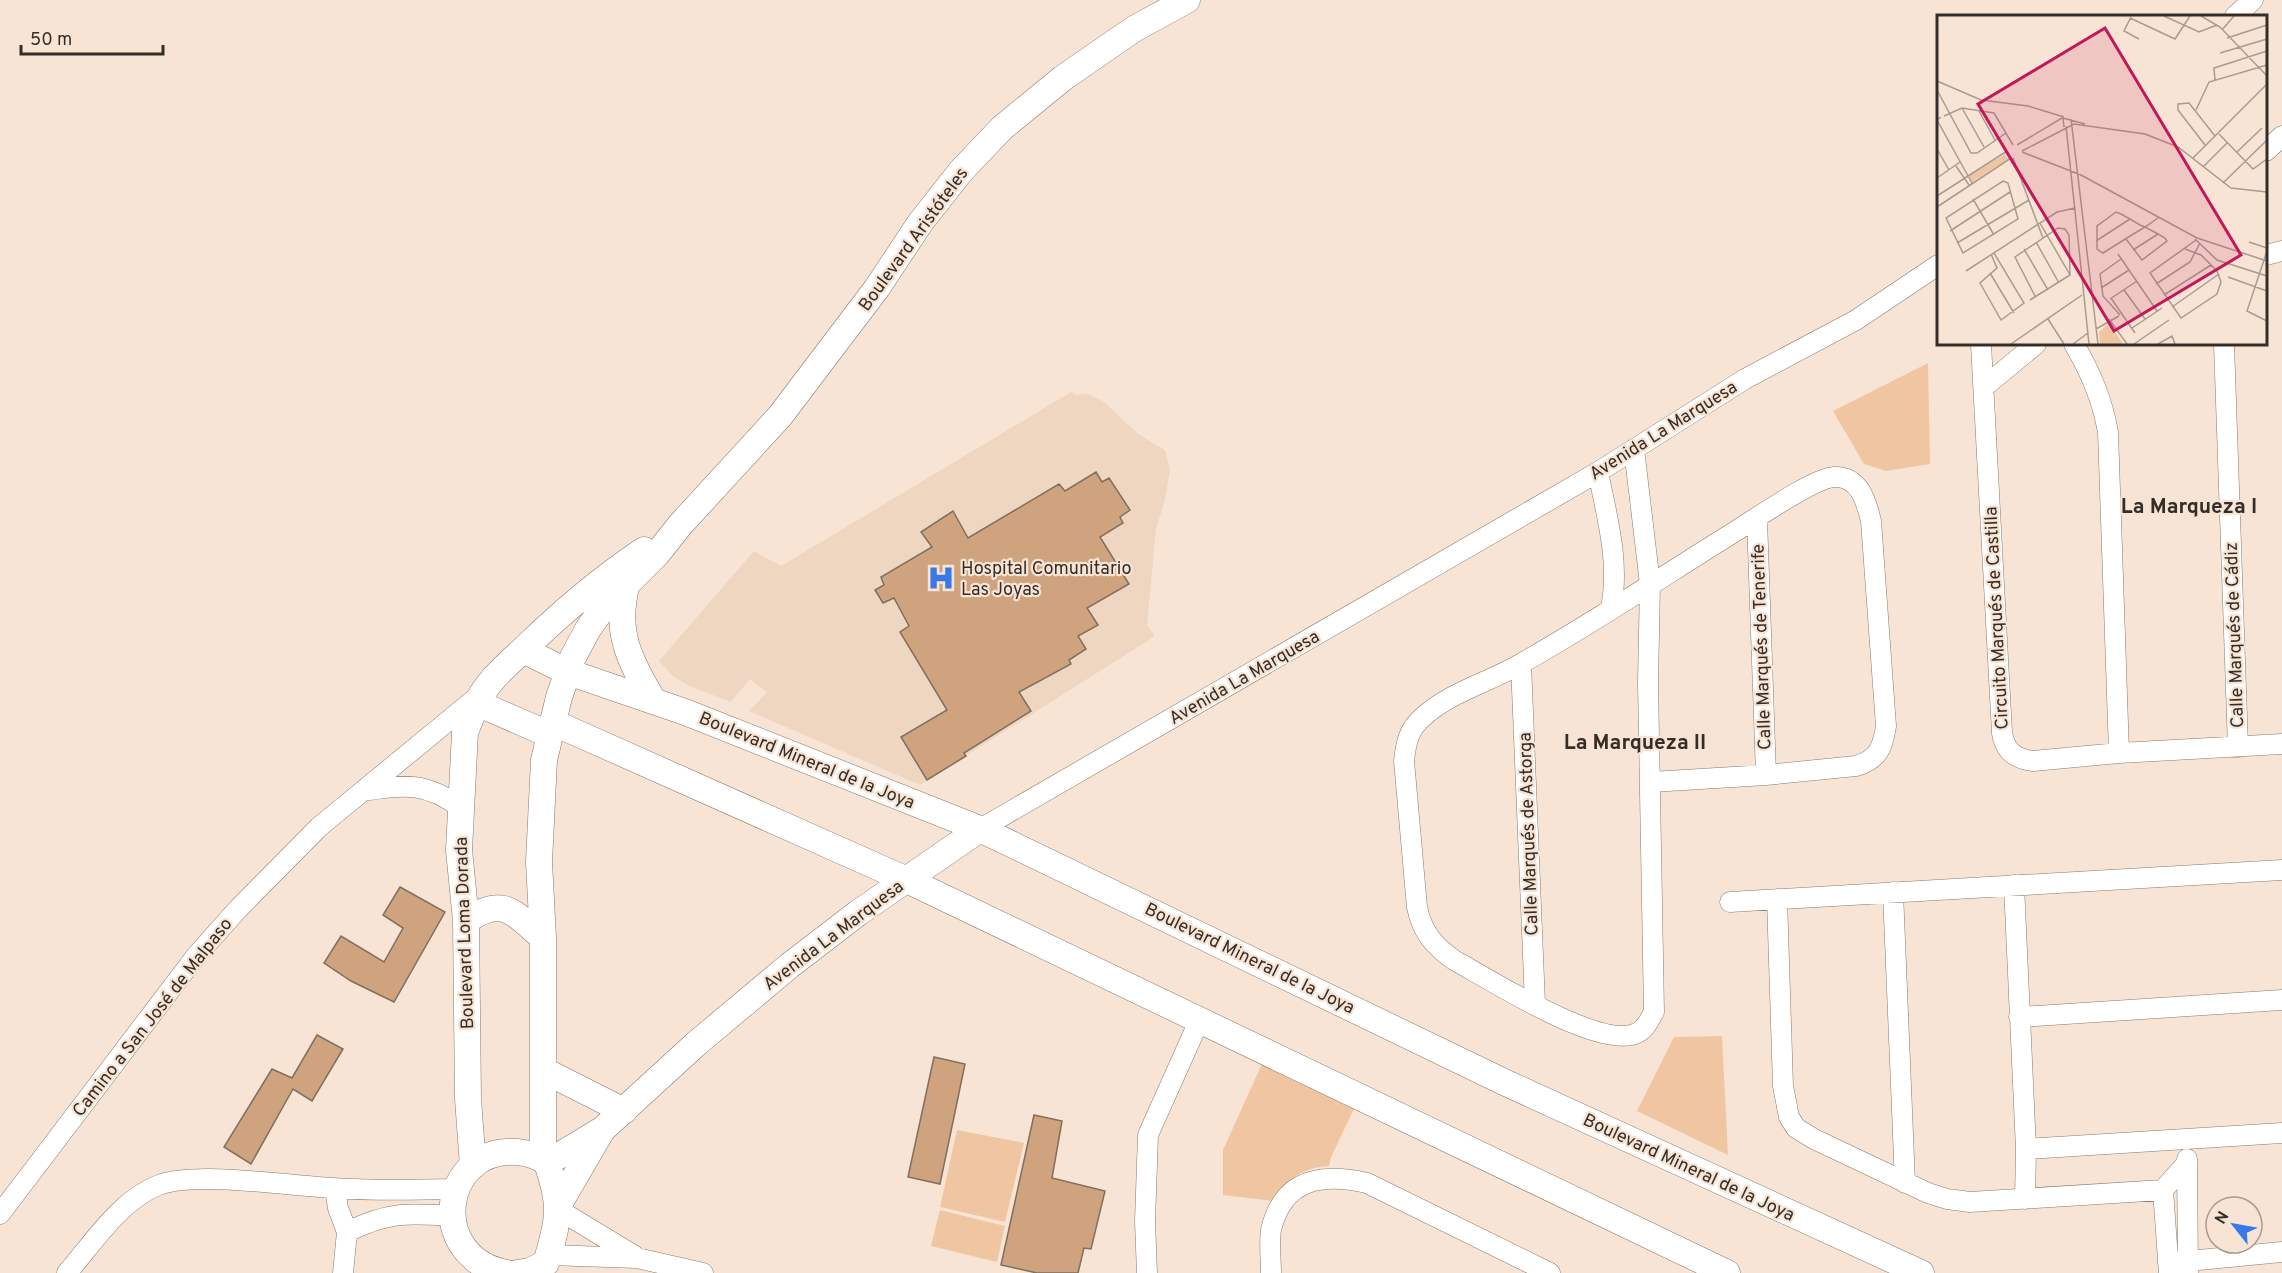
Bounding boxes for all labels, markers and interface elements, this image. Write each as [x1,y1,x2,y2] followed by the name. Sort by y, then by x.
[1937,15,2267,345] inset map
[21,18,164,56] scale bar
[30,29,72,52] text: 50 m
[854,163,974,316] street label: Boulevard Aristóteles
[1586,376,1742,486] street label: Avenida La Marquesa
[2121,494,2257,521] district label: La Marqueza I
[1980,506,2015,730] street label: Circuito Marqués de Castilla
[2221,542,2250,728] street label: Calle Marqués de Cádiz
[1747,543,1778,750] street label: Calle Marqués de Tenerife
[961,558,1131,602] place label: Hospital Comunitario Las Joyas
[926,563,956,593] hospital icon: Hospital Comunitario Las Joyas
[1165,626,1324,731] street label: Avenida La Marquesa
[695,707,918,815] street label: Boulevard Mineral de la Joya
[1564,730,1706,757] district label: La Marqueza II
[1514,732,1545,936] street label: Calle Marqués de Astorga
[451,836,480,1030] street label: Boulevard Loma Dorada
[759,876,909,997] street label: Avenida La Marquesa
[1141,898,1358,1020] street label: Boulevard Mineral de la Joya
[68,914,238,1122] street label: Camino a San José de Malpaso
[1579,1109,1798,1228] street label: Boulevard Mineral de la Joya
[2204,1195,2264,1255] north arrow
[2211,1208,2234,1228] text: N

